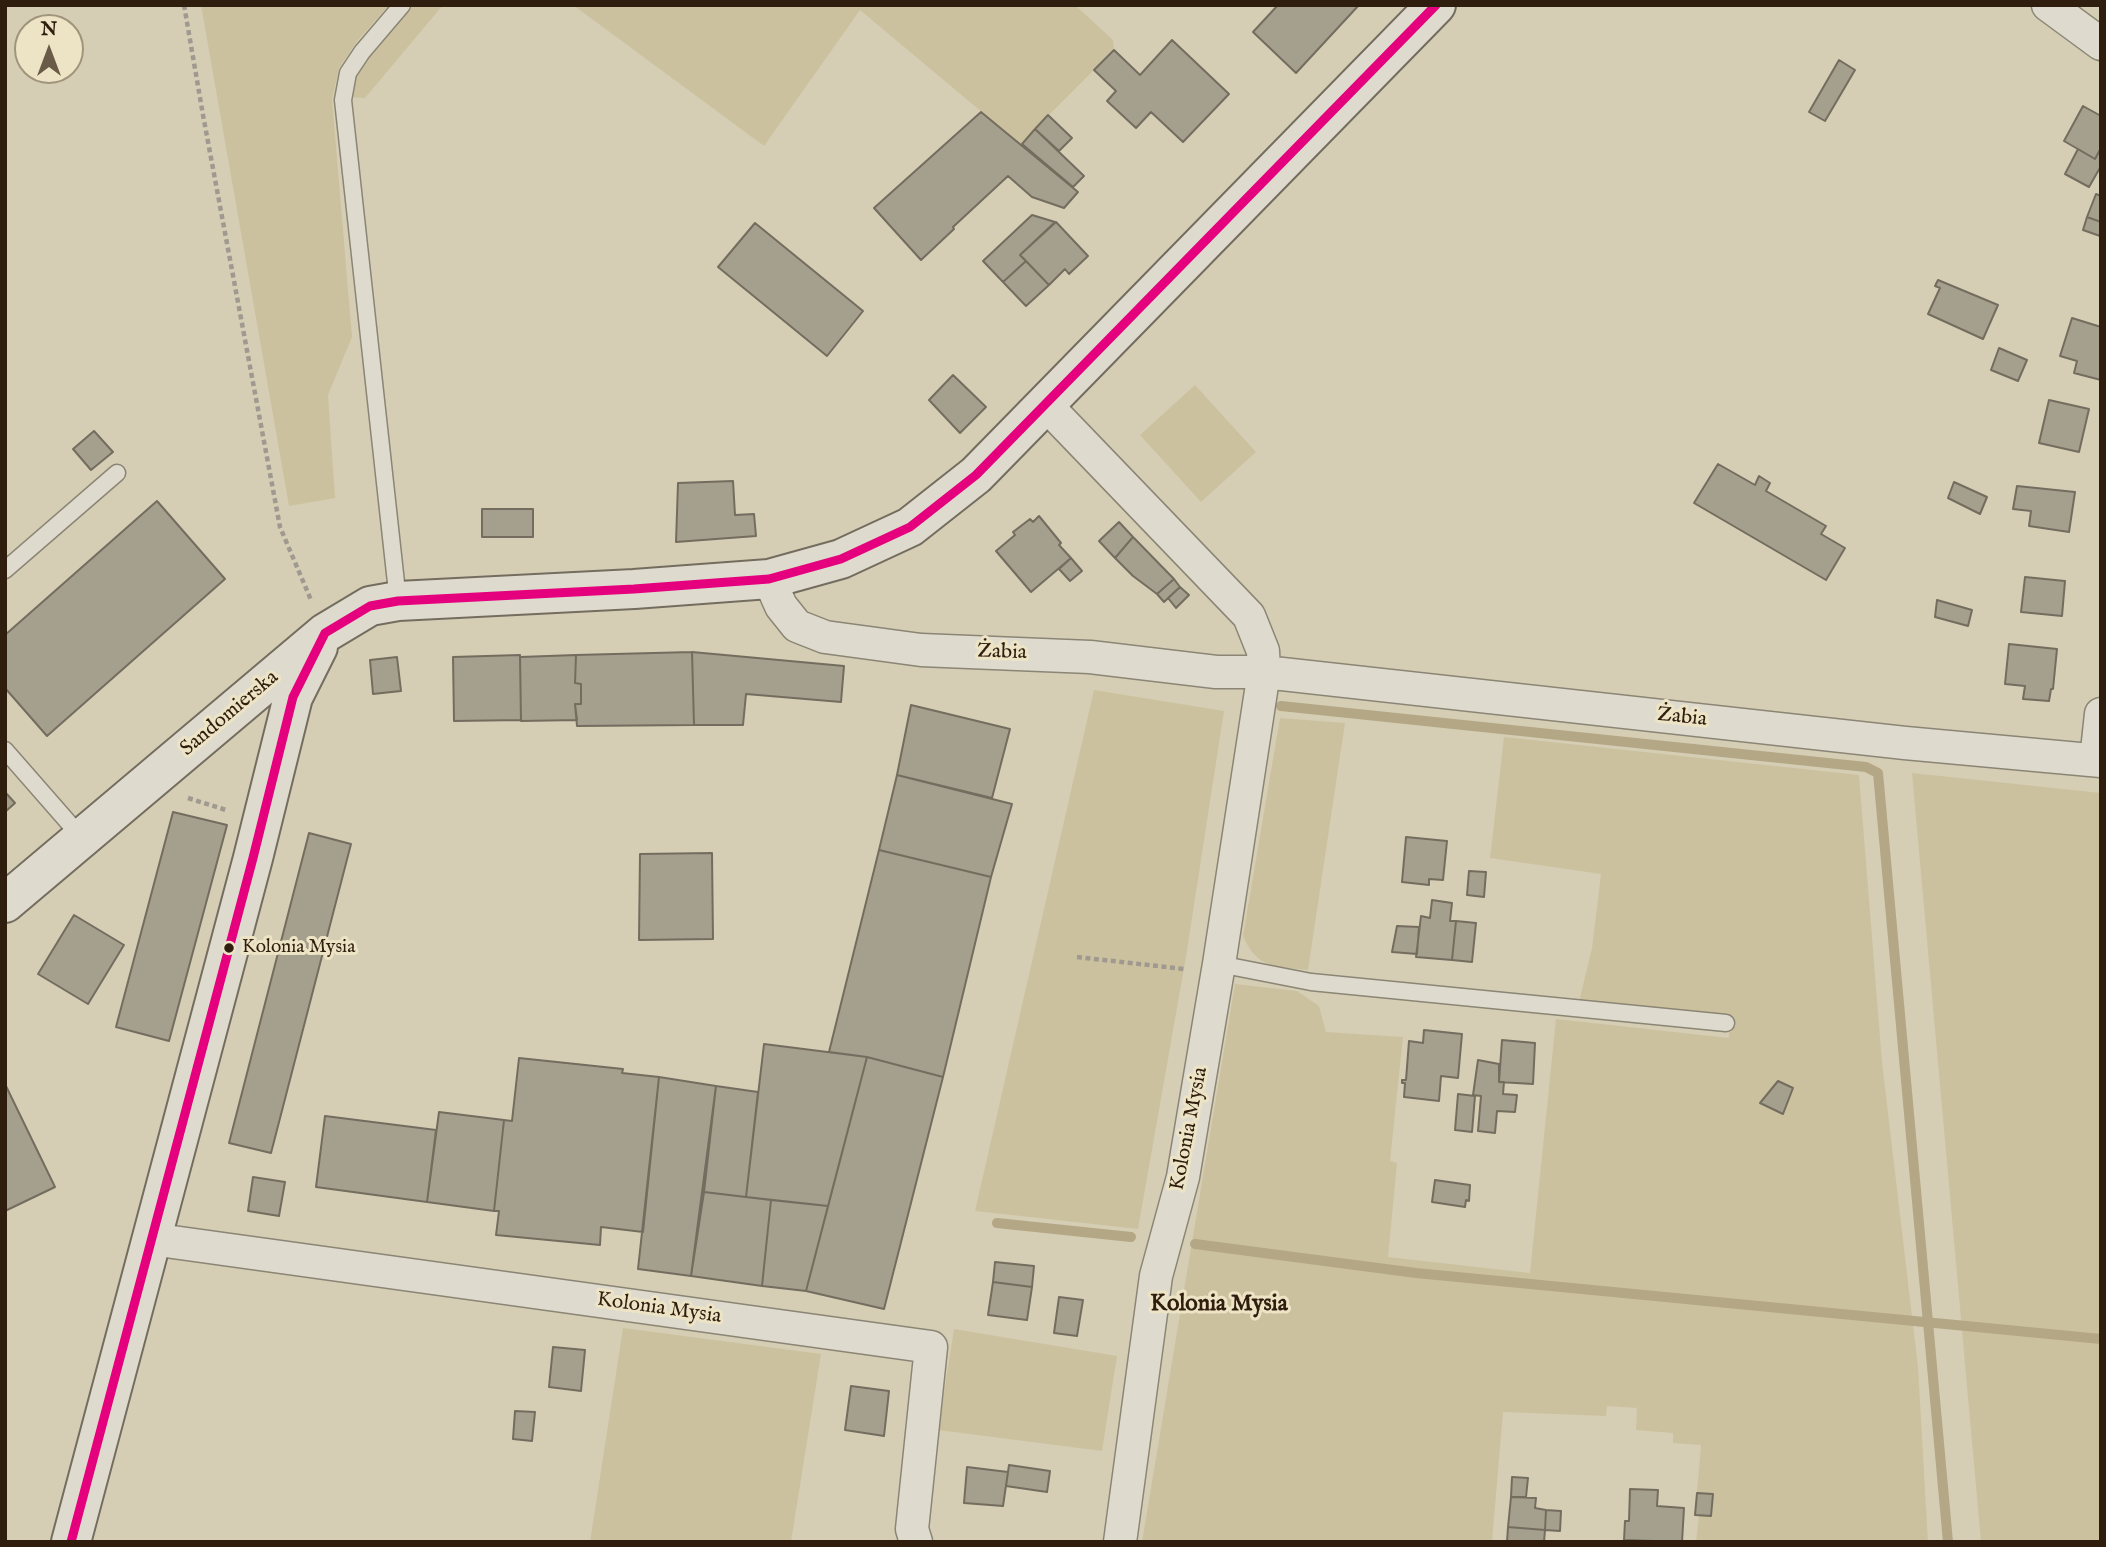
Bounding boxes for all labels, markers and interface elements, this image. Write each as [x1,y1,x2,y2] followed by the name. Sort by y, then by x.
[14,14,84,84] north arrow
[41,18,57,42] text: N
[977,640,1027,666] street label: Żabia
[176,666,284,762] street label: Sandomierska
[1656,703,1708,733] street label: Żabia
[242,937,355,959] place label: Kolonia Mysia
[222,941,236,955] marker: Kolonia Mysia
[1166,1065,1214,1193] street label: Kolonia Mysia
[595,1288,723,1330] street label: Kolonia Mysia
[1150,1291,1288,1319] district label: Kolonia Mysia

